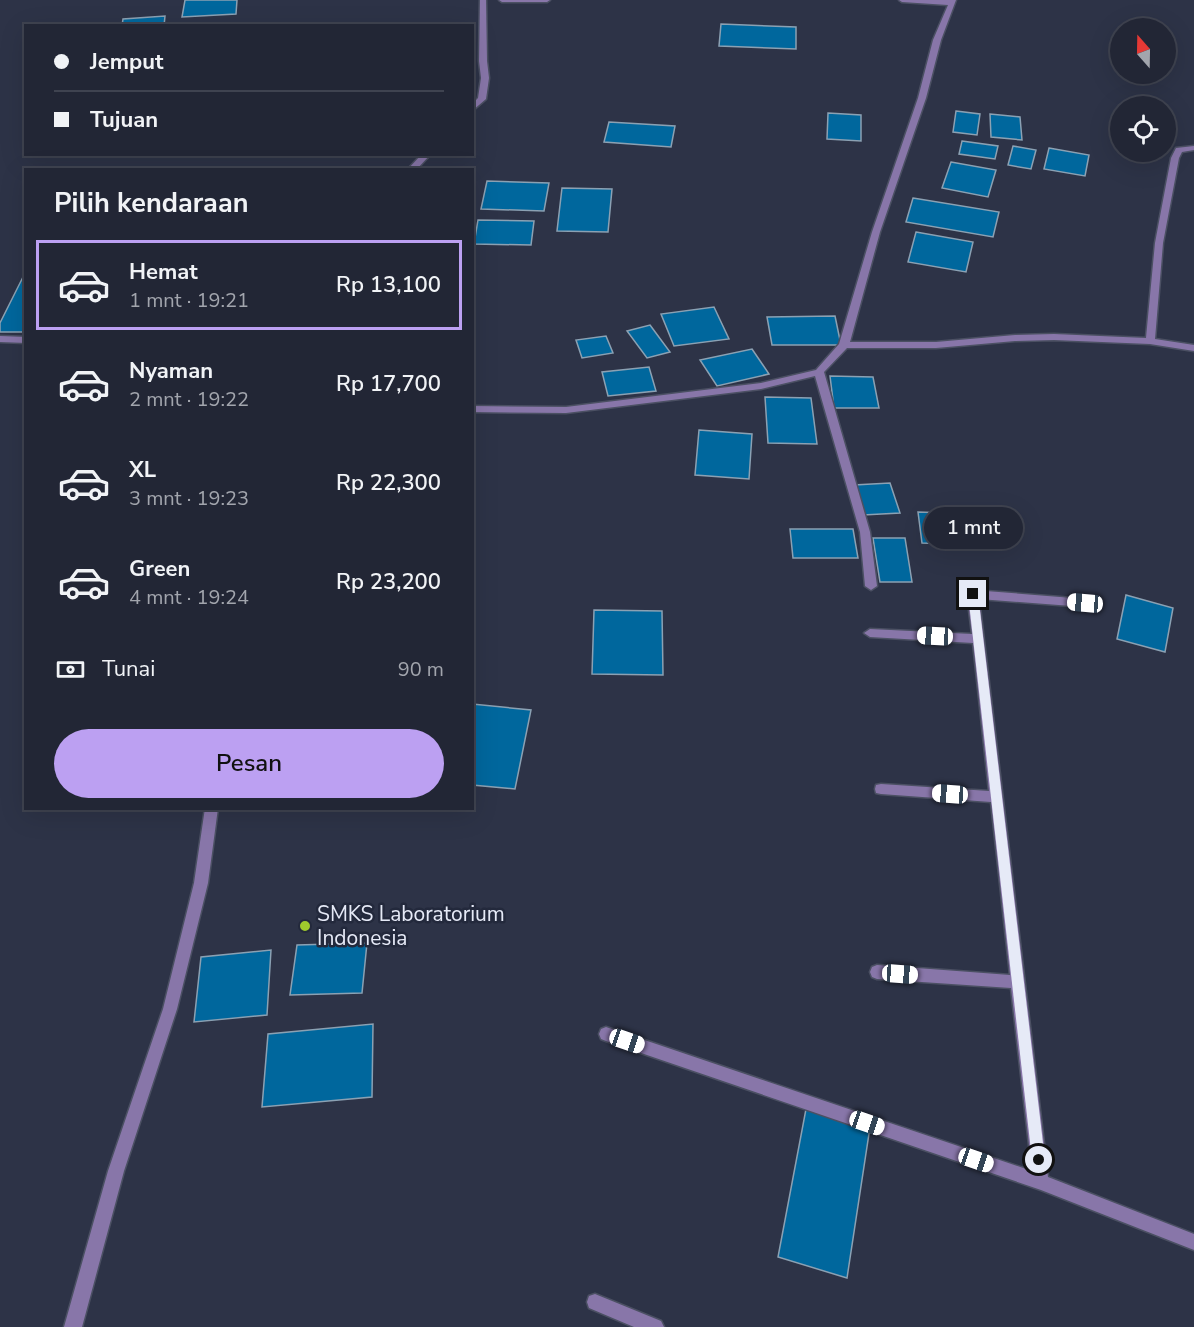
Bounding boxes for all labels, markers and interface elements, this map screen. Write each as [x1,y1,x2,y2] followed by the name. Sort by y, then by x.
[1110,18,1176,84] north arrow
[1110,18,1176,162] map controls
[90,47,163,77] text: Jemput
[1110,96,1176,162] button: locate
[90,105,158,135] text: Tujuan
[54,185,248,222] text: Pilih kendaraan
[129,257,198,287] text: Hemat
[57,258,111,312] icon: car
[336,270,441,300] text: Rp 13,100
[129,287,249,314] text: 1 mnt · 19:21
[129,356,213,386] text: Nyaman
[57,357,111,411] icon: car
[336,369,441,399] text: Rp 17,700
[129,386,249,413] text: 2 mnt · 19:22
[129,455,156,485] text: XL
[57,456,111,510] icon: car
[336,468,441,498] text: Rp 22,300
[129,485,249,512] text: 3 mnt · 19:23
[924,507,1022,549] callout: 1 mnt
[947,514,1000,541] text: 1 mnt
[129,554,190,584] text: Green
[57,555,111,609] icon: car
[336,567,441,597] text: Rp 23,200
[959,580,986,607] route end
[129,584,249,611] text: 4 mnt · 19:24
[1066,592,1104,614] car
[917,626,953,646] car
[54,653,87,686] icon: cash
[102,654,155,684] text: Tunai
[398,656,444,683] text: 90 m
[54,729,444,798] button: Pesan
[931,784,969,804] car
[317,900,505,952] place label: SMKS Laboratorium Indonesia
[298,919,312,933] marker: SMKS Laboratorium Indonesia
[881,964,919,984] car
[607,1027,647,1055] car
[847,1109,887,1137] car
[956,1146,996,1174] car
[1025,1146,1052,1173] route start

